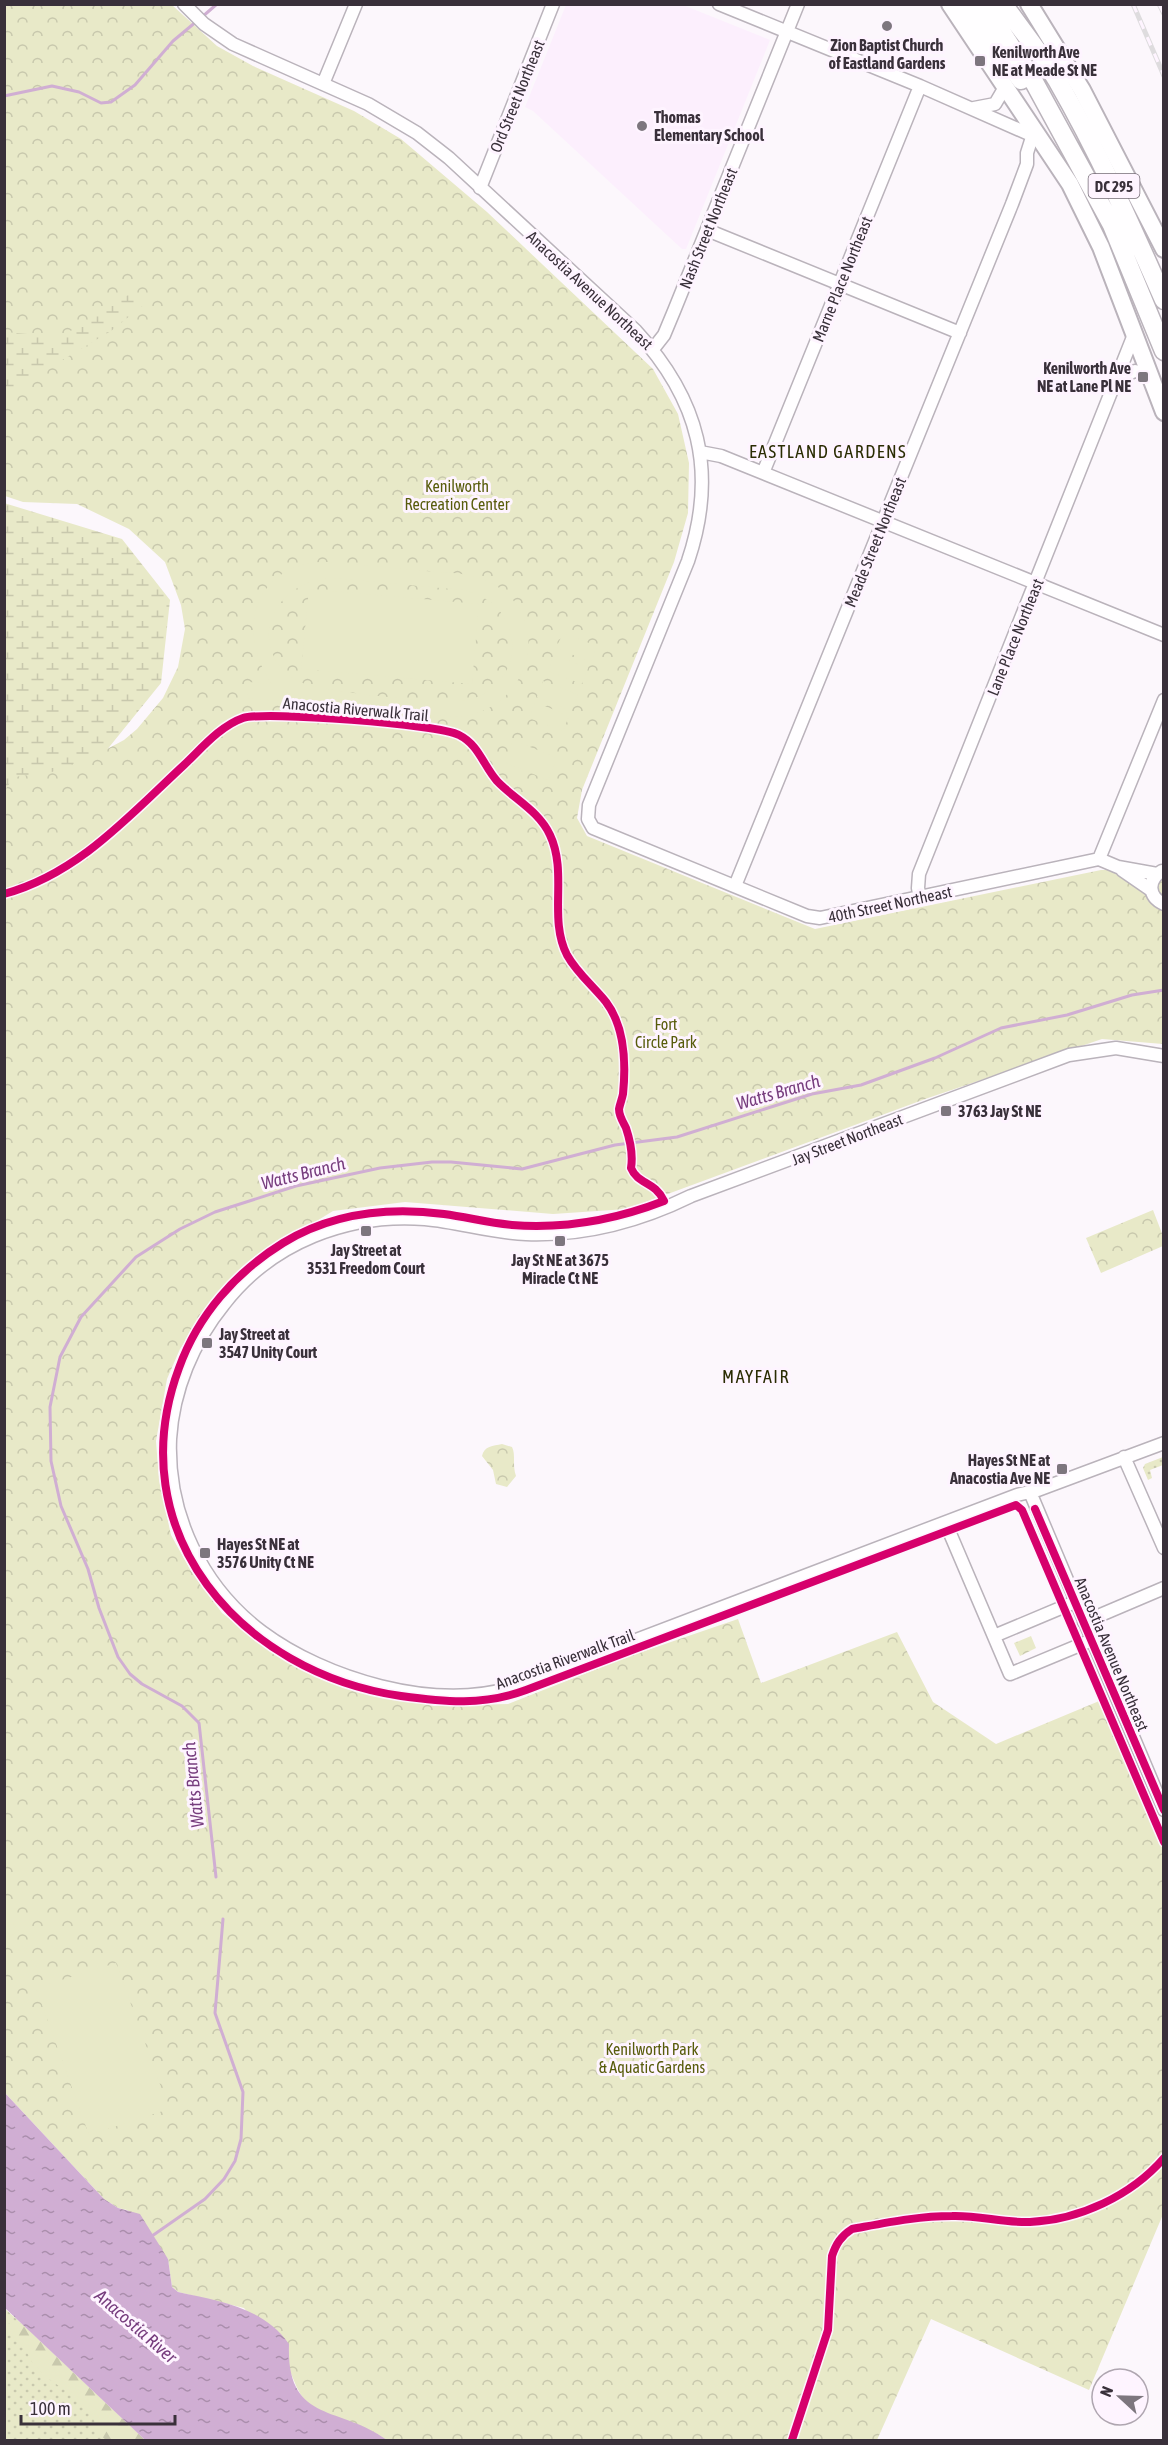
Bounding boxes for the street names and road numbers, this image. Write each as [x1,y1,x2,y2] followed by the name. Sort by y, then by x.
[486,37,548,155] street label: Ord Street Northeast
[676,165,741,291] street label: Nash Street Northeast
[1088,174,1140,198] road number: DC 295
[809,213,876,344] street label: Marne Place Northeast
[523,227,657,353] street label: Anacostia Avenue Northeast
[841,474,909,610] street label: Meade Street Northeast
[983,576,1047,698] street label: Lane Place Northeast
[282,694,430,724] street label: Anacostia Riverwalk Trail
[827,882,954,926] street label: 40th Street Northeast
[789,1109,906,1169] street label: Jay Street Northeast
[1071,1574,1153,1734] street label: Anacostia Avenue Northeast
[493,1625,638,1692] street label: Anacostia Riverwalk Trail

